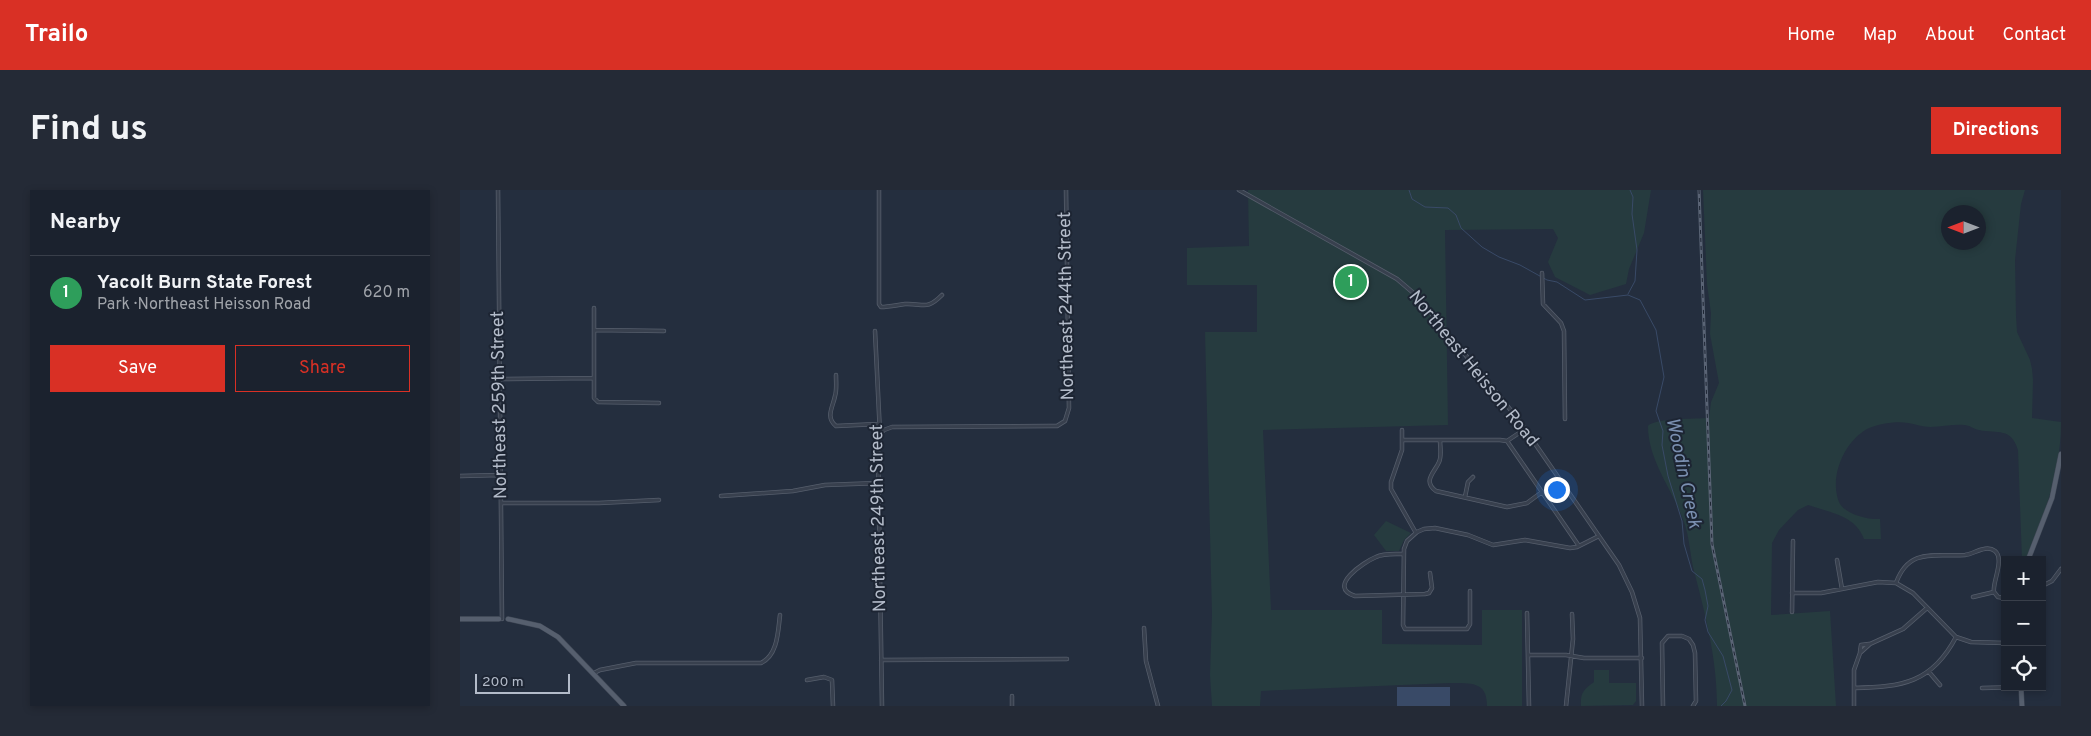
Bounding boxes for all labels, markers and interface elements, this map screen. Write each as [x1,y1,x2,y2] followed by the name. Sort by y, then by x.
[25,20,88,50] text: Trailo
[1787,24,1835,47] text: Home
[1863,24,1897,47] text: Map
[1925,24,1974,47] text: About
[2002,24,2066,47] text: Contact
[1931,107,2061,154] button: Directions
[30,108,148,152] text: Find us
[1941,205,1986,250] north arrow
[50,209,121,236] text: Nearby
[1054,211,1080,401] street label: Northeast 244th Street
[1335,263,1367,301] pin: 1
[97,271,312,295] text: Yacolt Burn State Forest
[63,283,69,303] text: 1
[363,283,410,303] text: 620 m
[1403,286,1543,452] street label: Northeast Heisson Road
[97,295,311,315] text: Park · Northeast Heisson Road
[487,311,513,499] street label: Northeast 259th Street
[50,345,225,392] button: Save
[235,345,410,392] button: Share
[1660,415,1707,531] water label: Woodin Creek
[866,424,892,612] street label: Northeast 249th Street
[1544,477,1570,503] your location
[2001,556,2046,691] map controls
[2001,556,2046,601] button: +
[2001,601,2046,646] button: −
[2001,646,2046,691] button: locate
[475,671,570,694] scale bar
[482,674,524,691] text: 200 m

